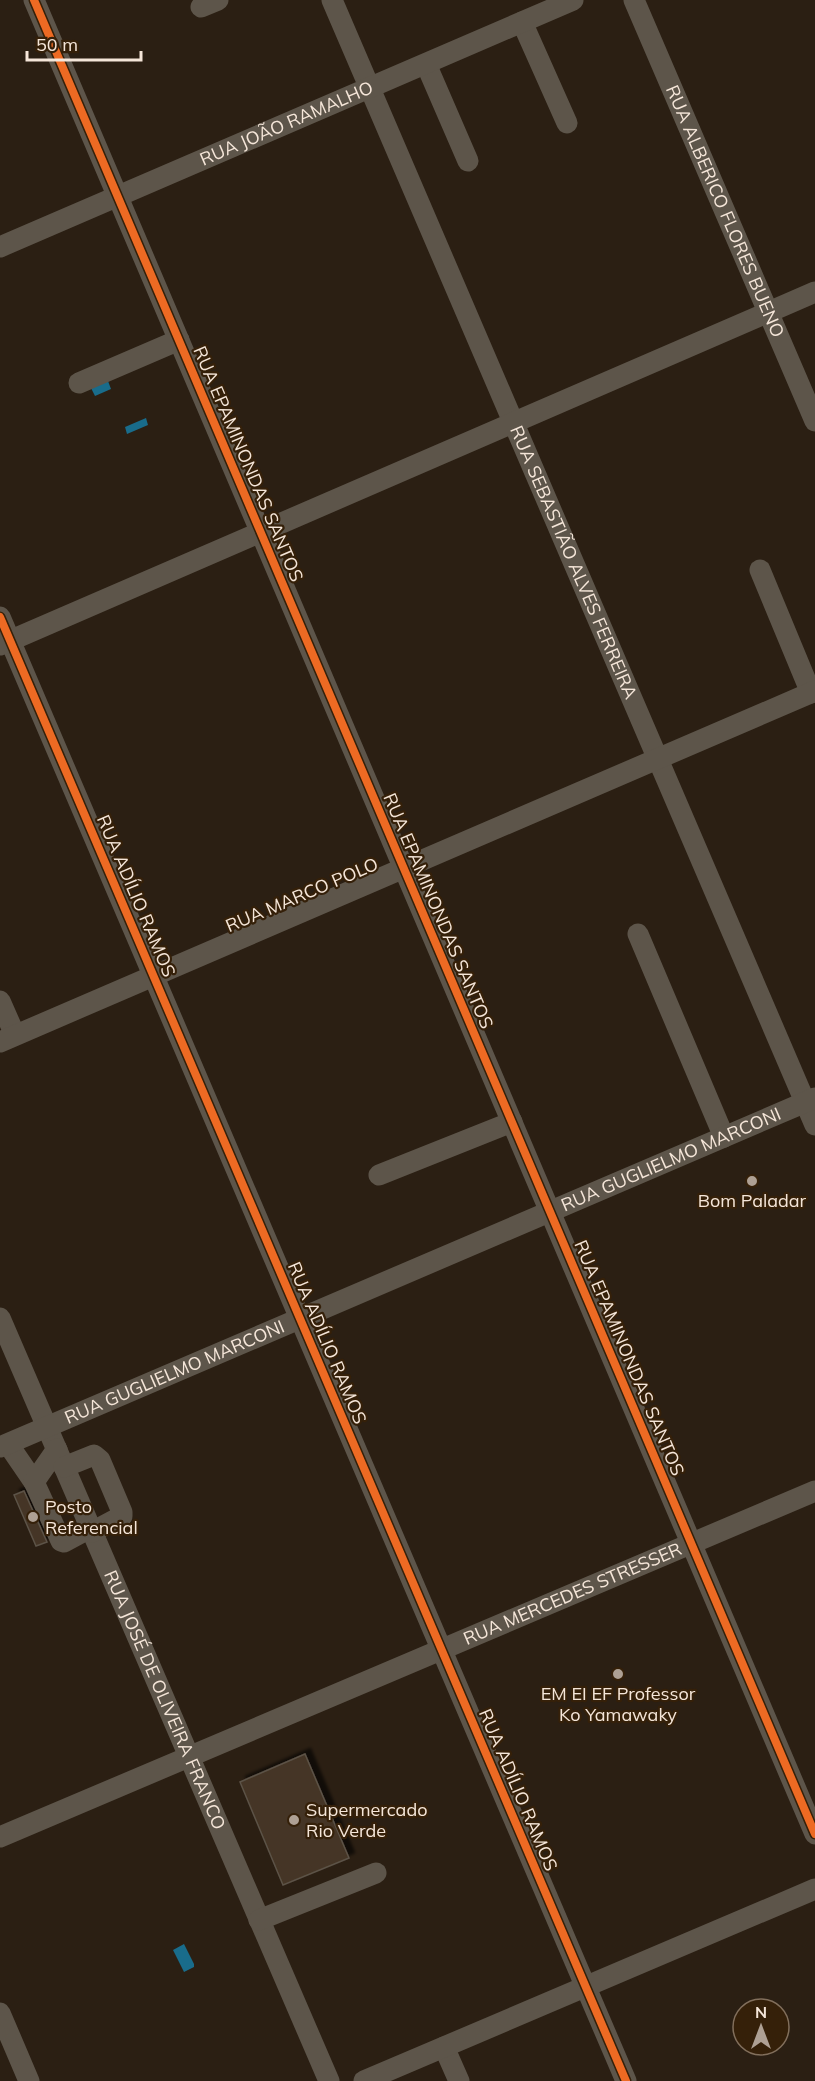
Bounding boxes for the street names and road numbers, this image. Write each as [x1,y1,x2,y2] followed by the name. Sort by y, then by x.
[196,76,376,170] street label: RUA JOÃO RAMALHO
[661,81,790,341] street label: RUA ALBERICO FLORES BUENO
[188,342,309,585] street label: RUA EPAMINONDAS SANTOS
[505,422,643,702] street label: RUA SEBASTIÃO ALVES FERREIRA
[378,789,499,1032] street label: RUA EPAMINONDAS SANTOS
[92,811,181,980] street label: RUA ADÍLIO RAMOS
[222,852,382,937] street label: RUA MARCO POLO
[557,1102,784,1216] street label: RUA GUGLIELMO MARCONI
[569,1236,690,1479] street label: RUA EPAMINONDAS SANTOS
[283,1258,372,1427] street label: RUA ADÍLIO RAMOS
[61,1315,288,1429] street label: RUA GUGLIELMO MARCONI
[460,1537,685,1650] street label: RUA MERCEDES STRESSER
[99,1567,231,1833] street label: RUA JOSÉ DE OLIVEIRA FRANCO
[474,1705,563,1874] street label: RUA ADÍLIO RAMOS

